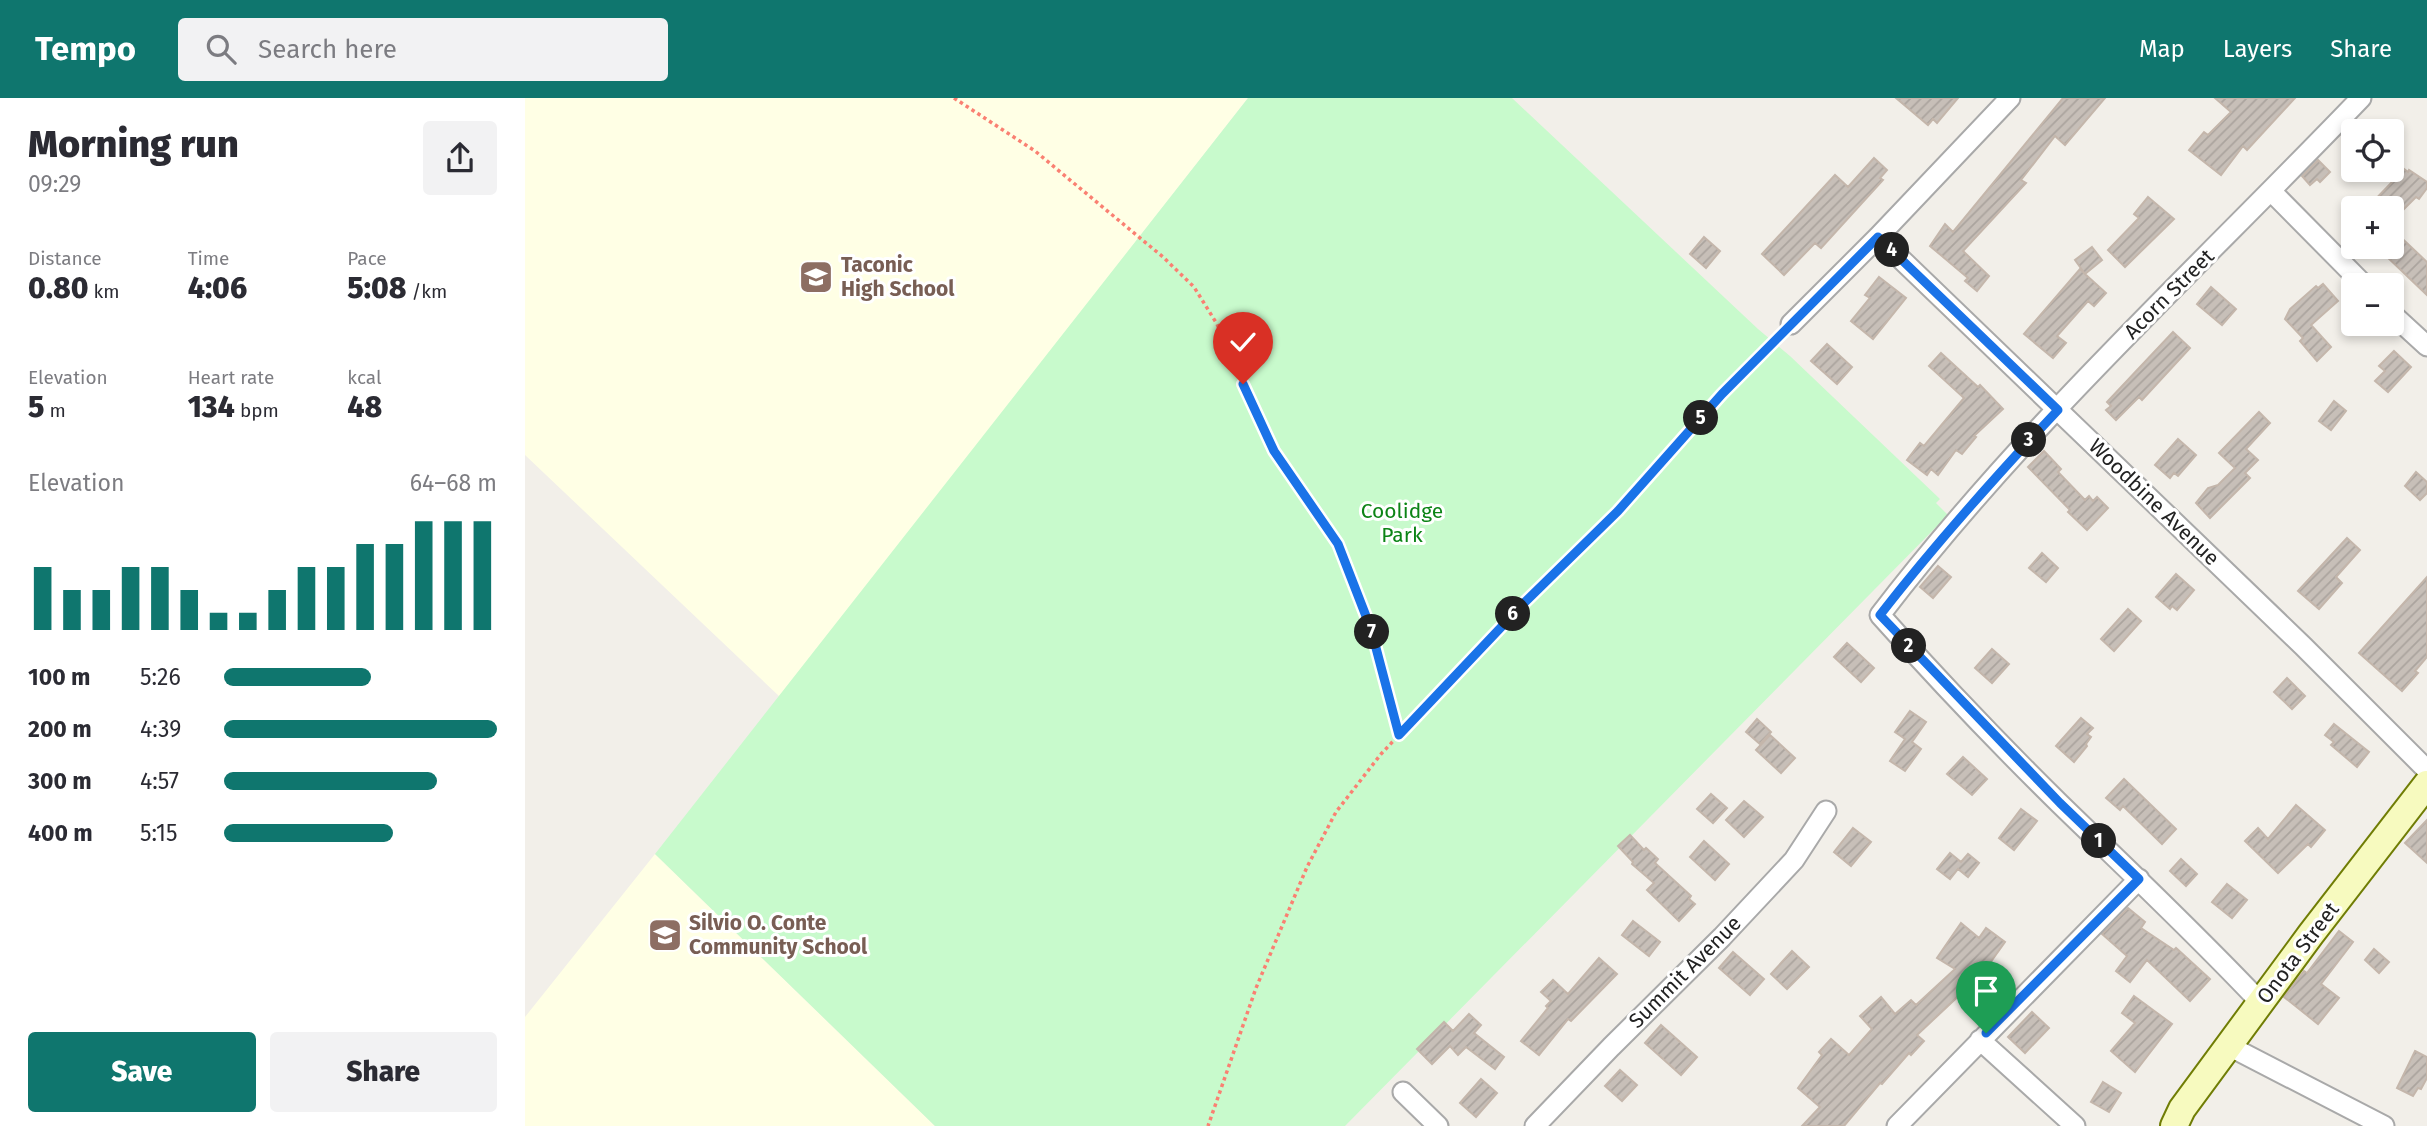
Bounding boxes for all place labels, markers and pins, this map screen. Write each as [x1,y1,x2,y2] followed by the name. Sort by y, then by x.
[1875,232,1909,268] pin: 4
[841,252,955,302] place label: Taconic High School
[797,258,835,296] school or university icon: Taconic High School
[1213,312,1273,384] pin
[1683,400,1719,436] pin: 5
[2011,422,2047,458] pin: 3
[1495,596,1531,632] pin: 6
[1355,614,1389,650] pin: 7
[1891,628,1927,664] pin: 2
[2081,824,2117,858] pin: 1
[689,910,868,960] place label: Silvio O. Conte Community School
[646,916,684,954] school or university icon: Silvio O. Conte Community School
[1956,961,2016,1033] pin

